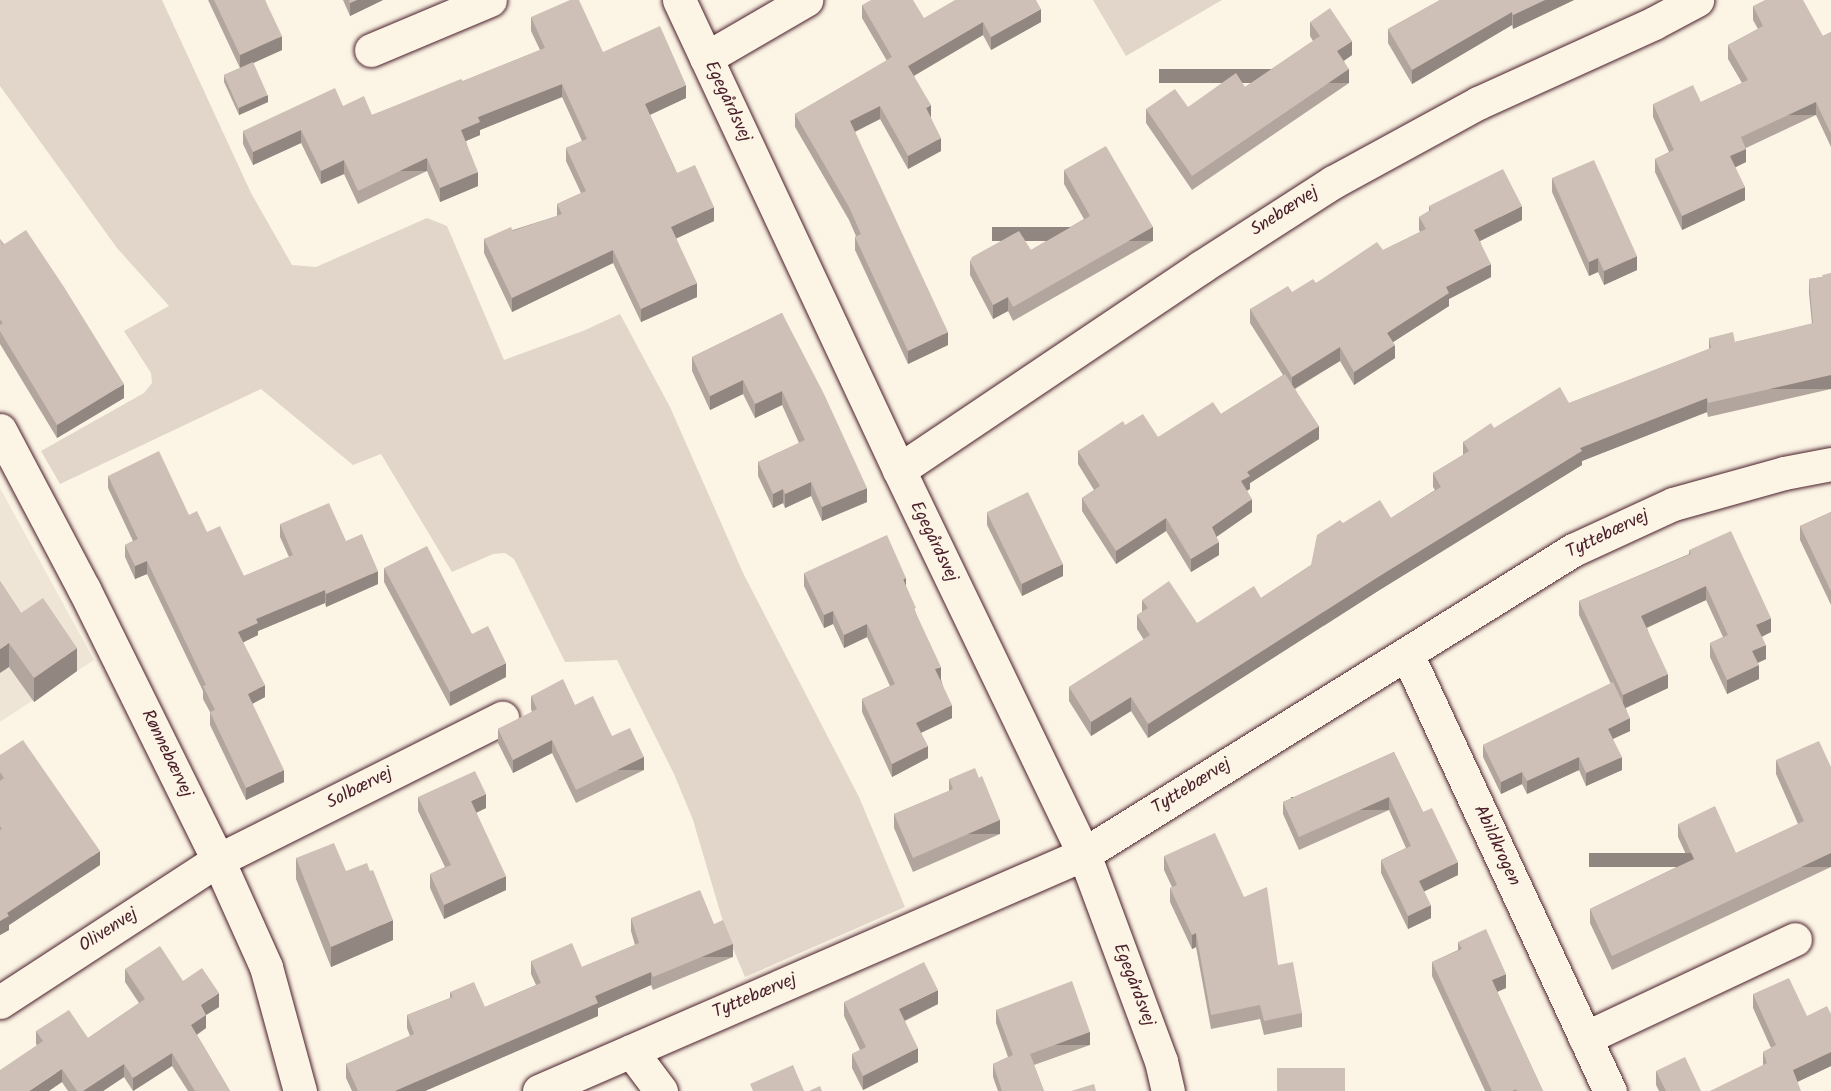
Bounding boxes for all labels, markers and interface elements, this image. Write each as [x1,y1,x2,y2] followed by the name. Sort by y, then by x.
[699,58,755,146] street label: Egegårdsvej
[1247,182,1323,242] street label: Snebærvej
[904,498,962,586] street label: Egegårdsvej
[1563,506,1653,564] street label: Tyttebærvej
[135,707,197,801] street label: Rønnebærvej
[1148,754,1236,820] street label: Tyttebærvej
[323,763,397,815] street label: Solbærvej
[1468,802,1524,890] street label: Abildkrogen
[76,904,142,958] street label: Olivenvej
[1107,940,1159,1030] street label: Egegårdsvej
[710,970,800,1024] street label: Tyttebærvej

